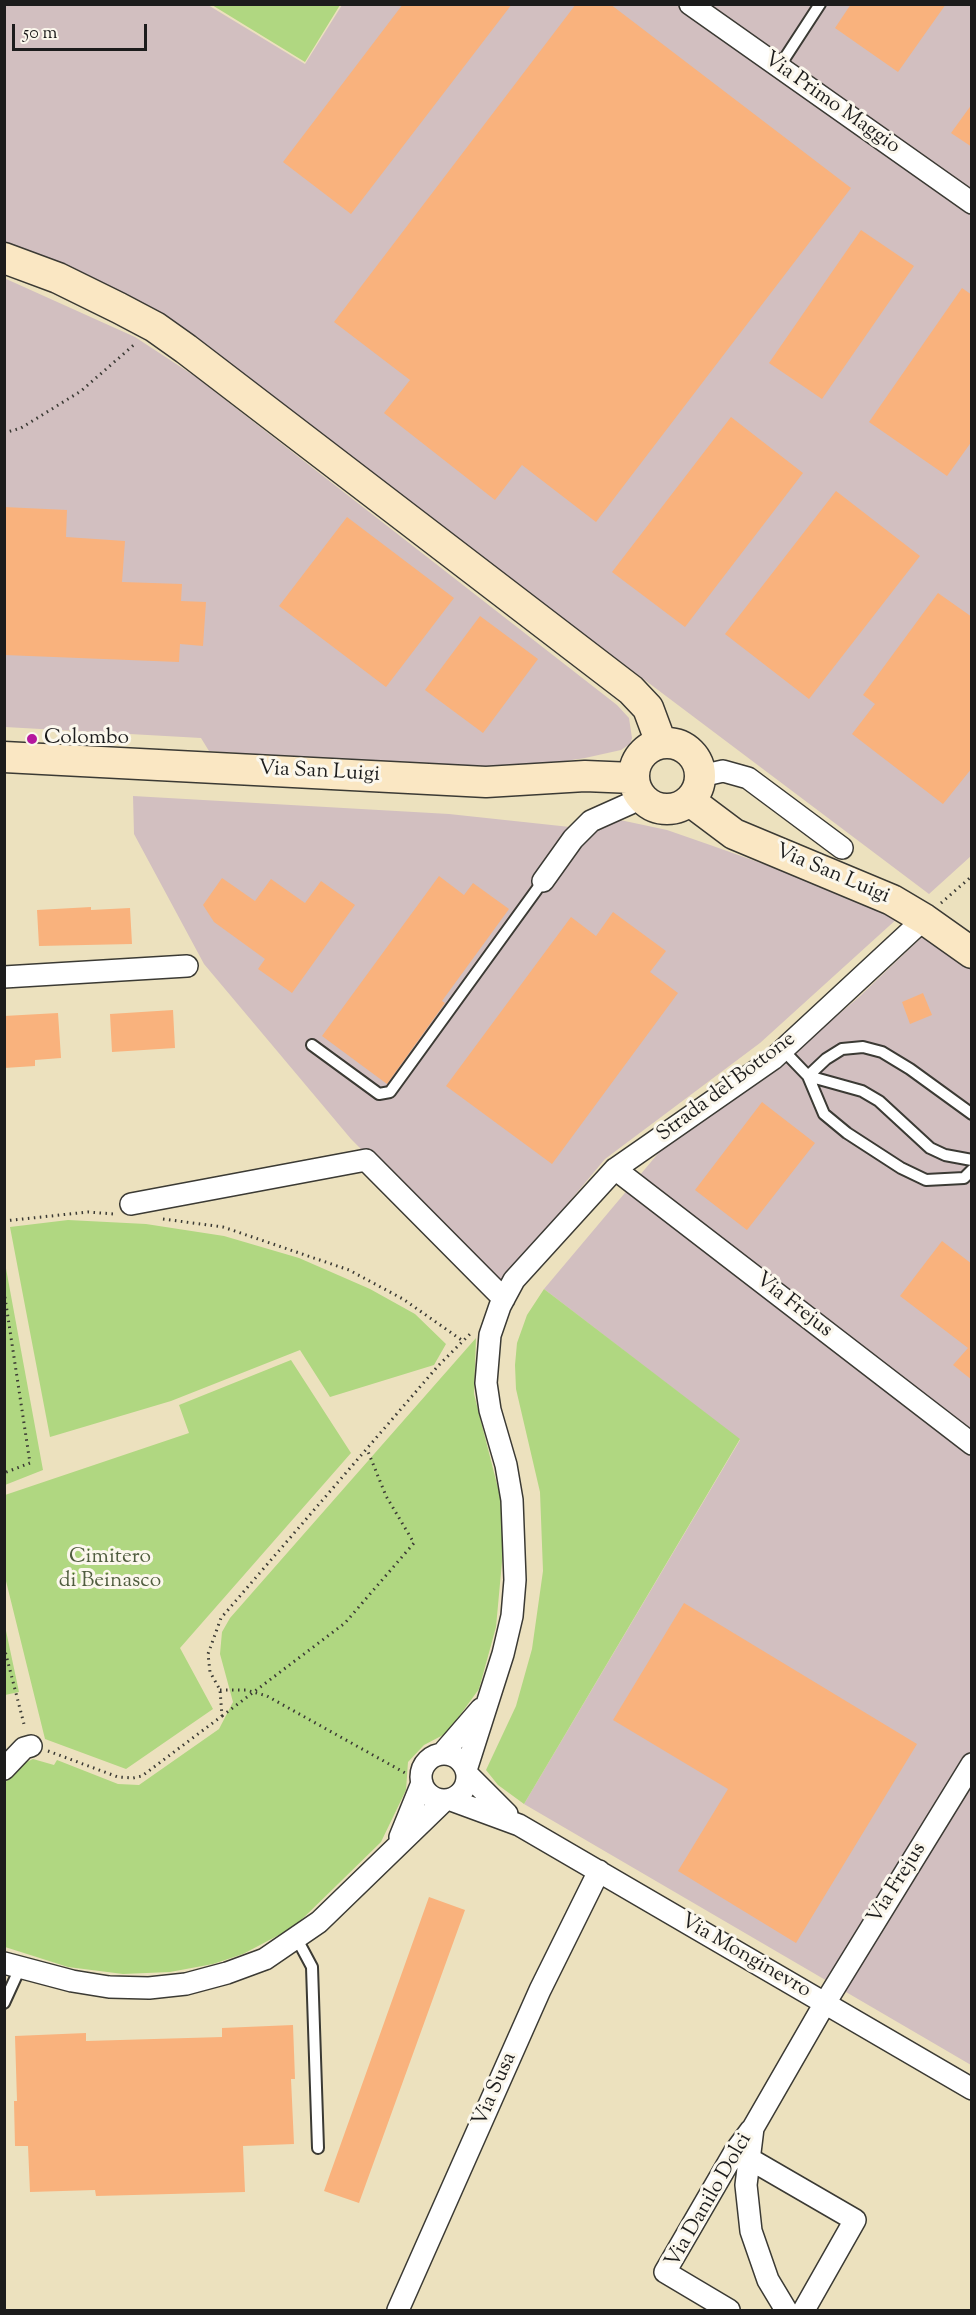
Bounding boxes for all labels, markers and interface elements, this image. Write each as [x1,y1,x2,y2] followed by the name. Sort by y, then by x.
[15,12,150,50] scale bar
[23,21,57,47] text: 50 m
[758,48,904,160] street label: Via Primo Maggio
[44,726,129,752] place label: Colombo
[25,732,39,746] marker: Colombo
[258,757,380,789] street label: Via San Luigi
[771,840,893,910] street label: Via San Luigi
[653,1028,801,1148] street label: Strada del Bottone
[749,1268,837,1344] street label: Via Frejus
[59,1545,161,1595] park label: Cimitero di Beinasco
[863,1839,933,1929] street label: Via Frejus
[675,1909,815,2005] street label: Via Monginevro
[469,2049,523,2131] street label: Via Susa
[661,2129,759,2273] street label: Via Danilo Dolci

